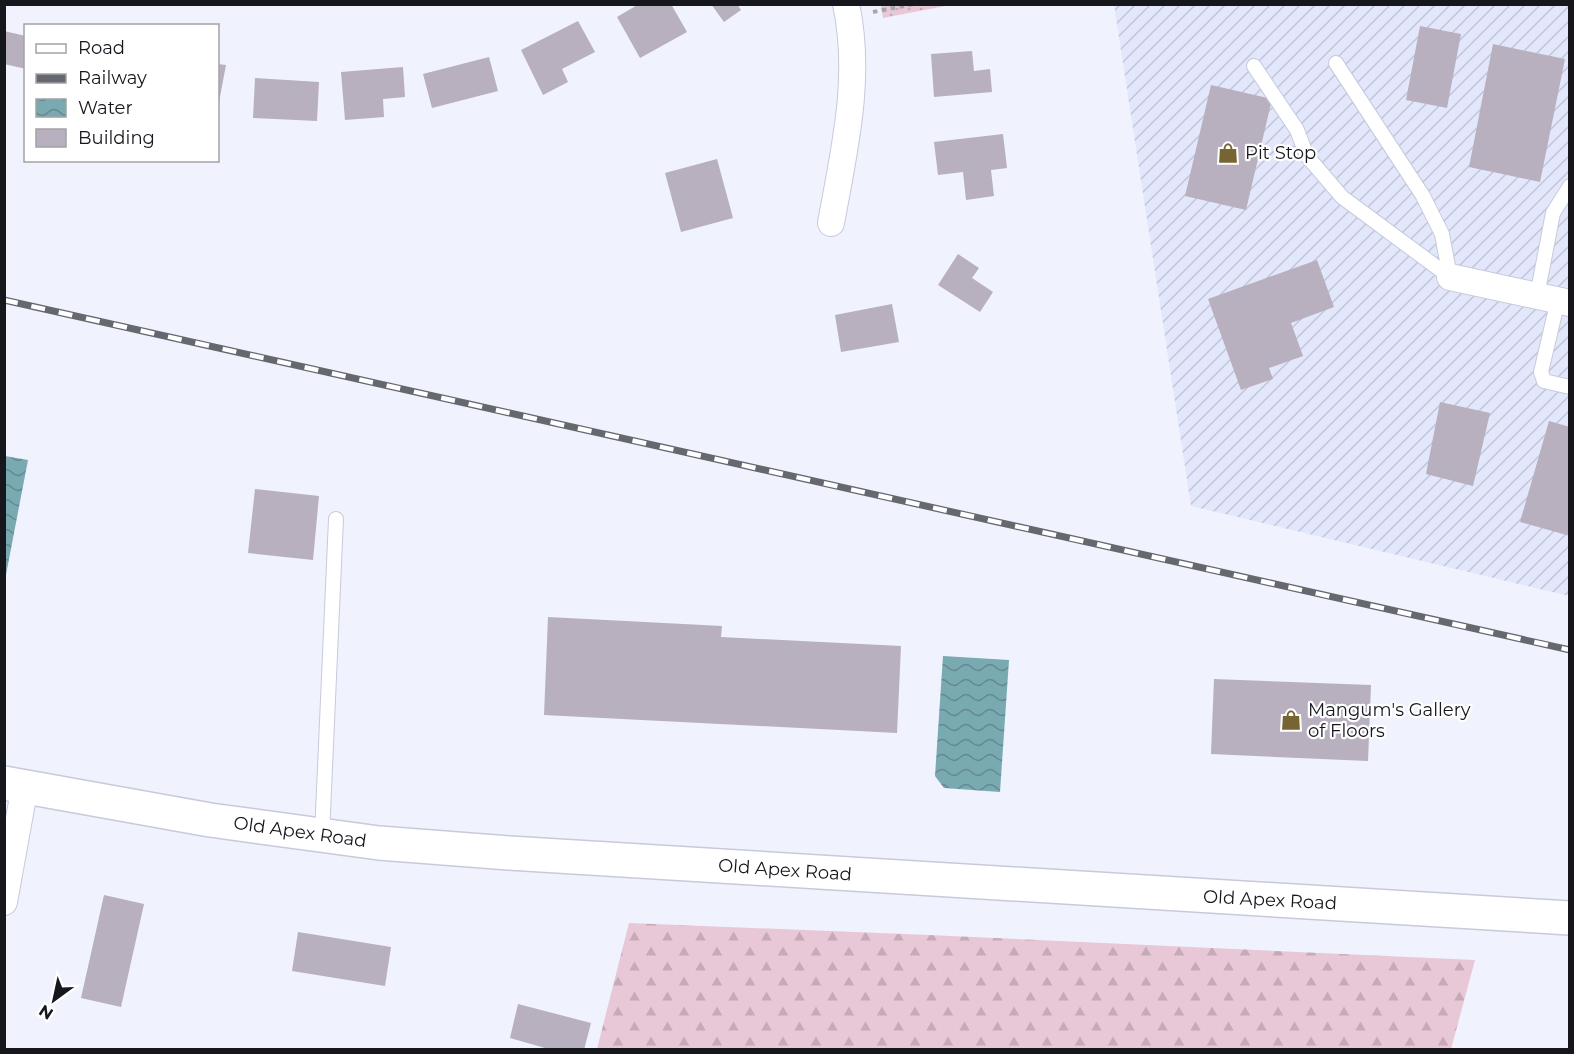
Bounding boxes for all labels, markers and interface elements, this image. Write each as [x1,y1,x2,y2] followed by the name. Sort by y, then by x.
[24,24,219,162] legend
[78,37,125,59] text: Road
[78,67,147,89] text: Railway
[78,97,133,119] text: Water
[78,127,155,149] text: Building
[1216,141,1240,165] shop icon: Pit Stop
[1245,142,1316,164] place label: Pit Stop
[1308,699,1471,742] place label: Mangum's Gallery of Floors
[1279,708,1303,732] shop icon: Mangum's Gallery of Floors
[232,812,368,852] street label: Old Apex Road
[717,854,853,886] street label: Old Apex Road
[1203,886,1337,914] street label: Old Apex Road
[24,970,84,1030] north arrow
[36,1001,57,1024] text: N

